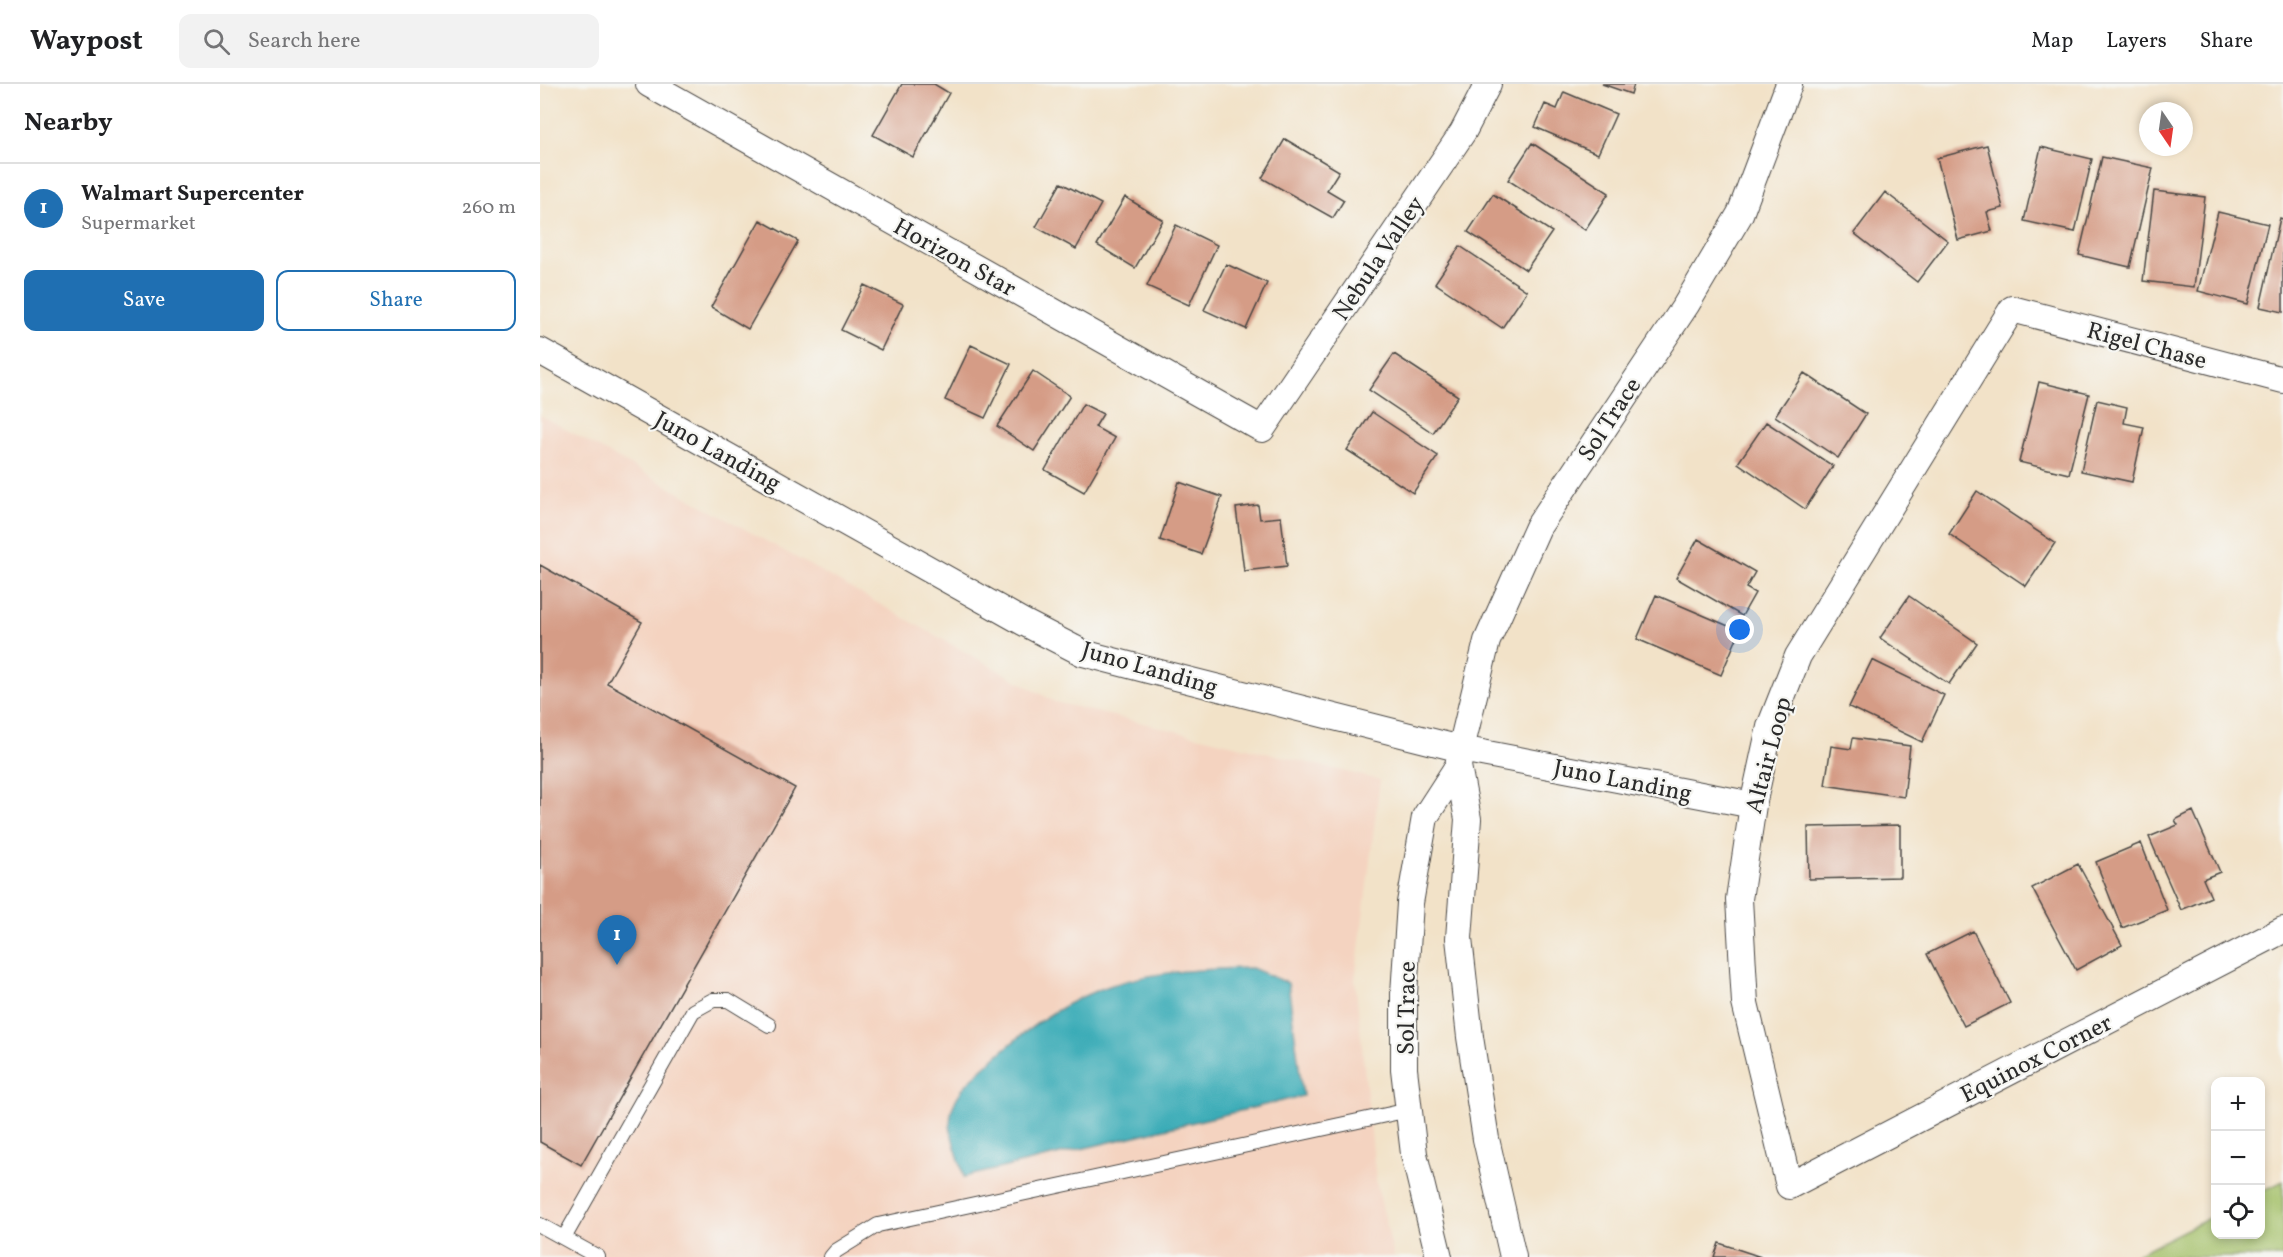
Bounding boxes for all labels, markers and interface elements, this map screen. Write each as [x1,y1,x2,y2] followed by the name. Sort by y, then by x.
[179,14,599,68] search box
[30,22,143,61] text: Waypost
[200,25,233,58] icon: search
[248,26,360,57] text: Search here
[2031,27,2073,56] text: Map
[2106,27,2167,56] text: Layers
[2200,27,2253,56] text: Share
[2139,102,2193,156] north arrow
[24,105,113,141] text: Nearby
[81,179,304,210] text: Walmart Supercenter
[1325,190,1434,328] street label: Nebula Valley
[39,194,48,222] text: 1
[461,194,516,222] text: 260 m
[81,210,196,238] text: Supermarket
[886,211,1022,307] street label: Horizon Star
[24,270,264,331] button: Save
[276,270,516,331] button: Share
[2083,315,2210,379] street label: Rigel Chase
[1571,371,1651,469] street label: Sol Trace
[647,404,787,502] street label: Juno Landing
[1725,615,1754,644] your location
[1077,634,1222,706] street label: Juno Landing
[1738,694,1802,818] street label: Altair Loop
[1550,752,1695,812] street label: Juno Landing
[598,916,637,965] pin: 1
[1390,961,1426,1055] street label: Sol Trace
[1955,1007,2119,1113] street label: Equinox Corner
[2211,1077,2265,1239] map controls
[2211,1077,2265,1131] button: +
[2211,1131,2265,1185] button: −
[2211,1185,2265,1239] button: locate

